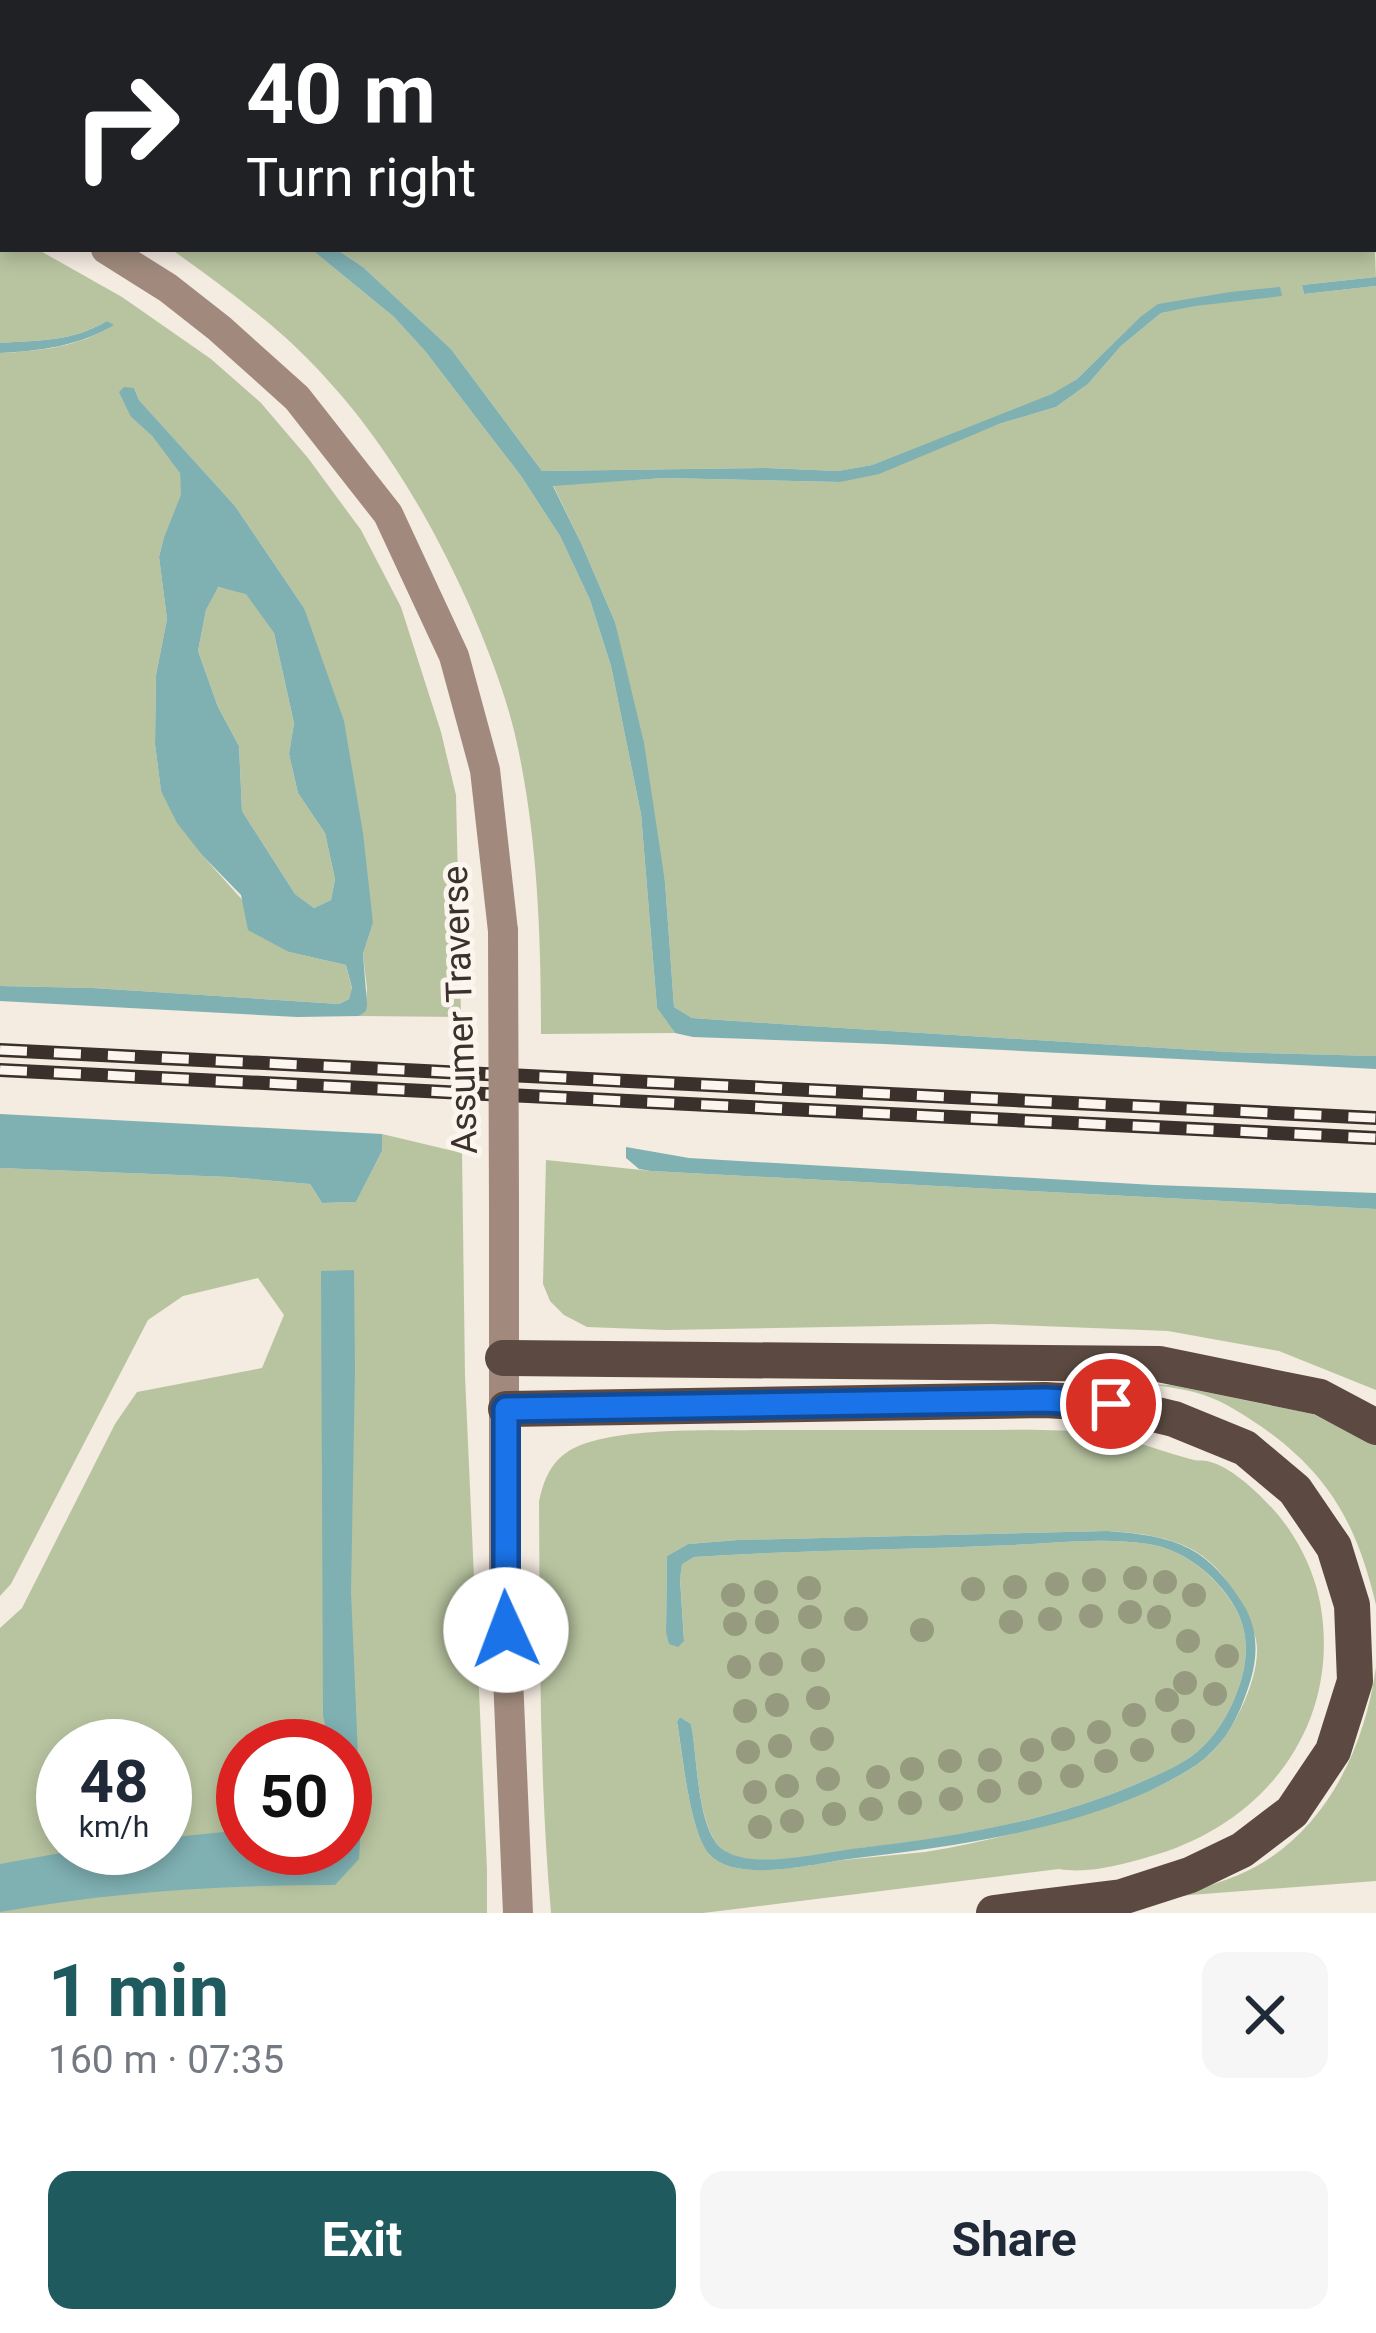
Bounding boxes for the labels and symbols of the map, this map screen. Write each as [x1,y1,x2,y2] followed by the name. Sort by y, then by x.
[434,865,486,1155] street label: Assumer Traverse
[1060,1353,1162,1455] pin
[443,1567,569,1693] position arrow
[216,1719,372,1875] speed limit sign: 50

